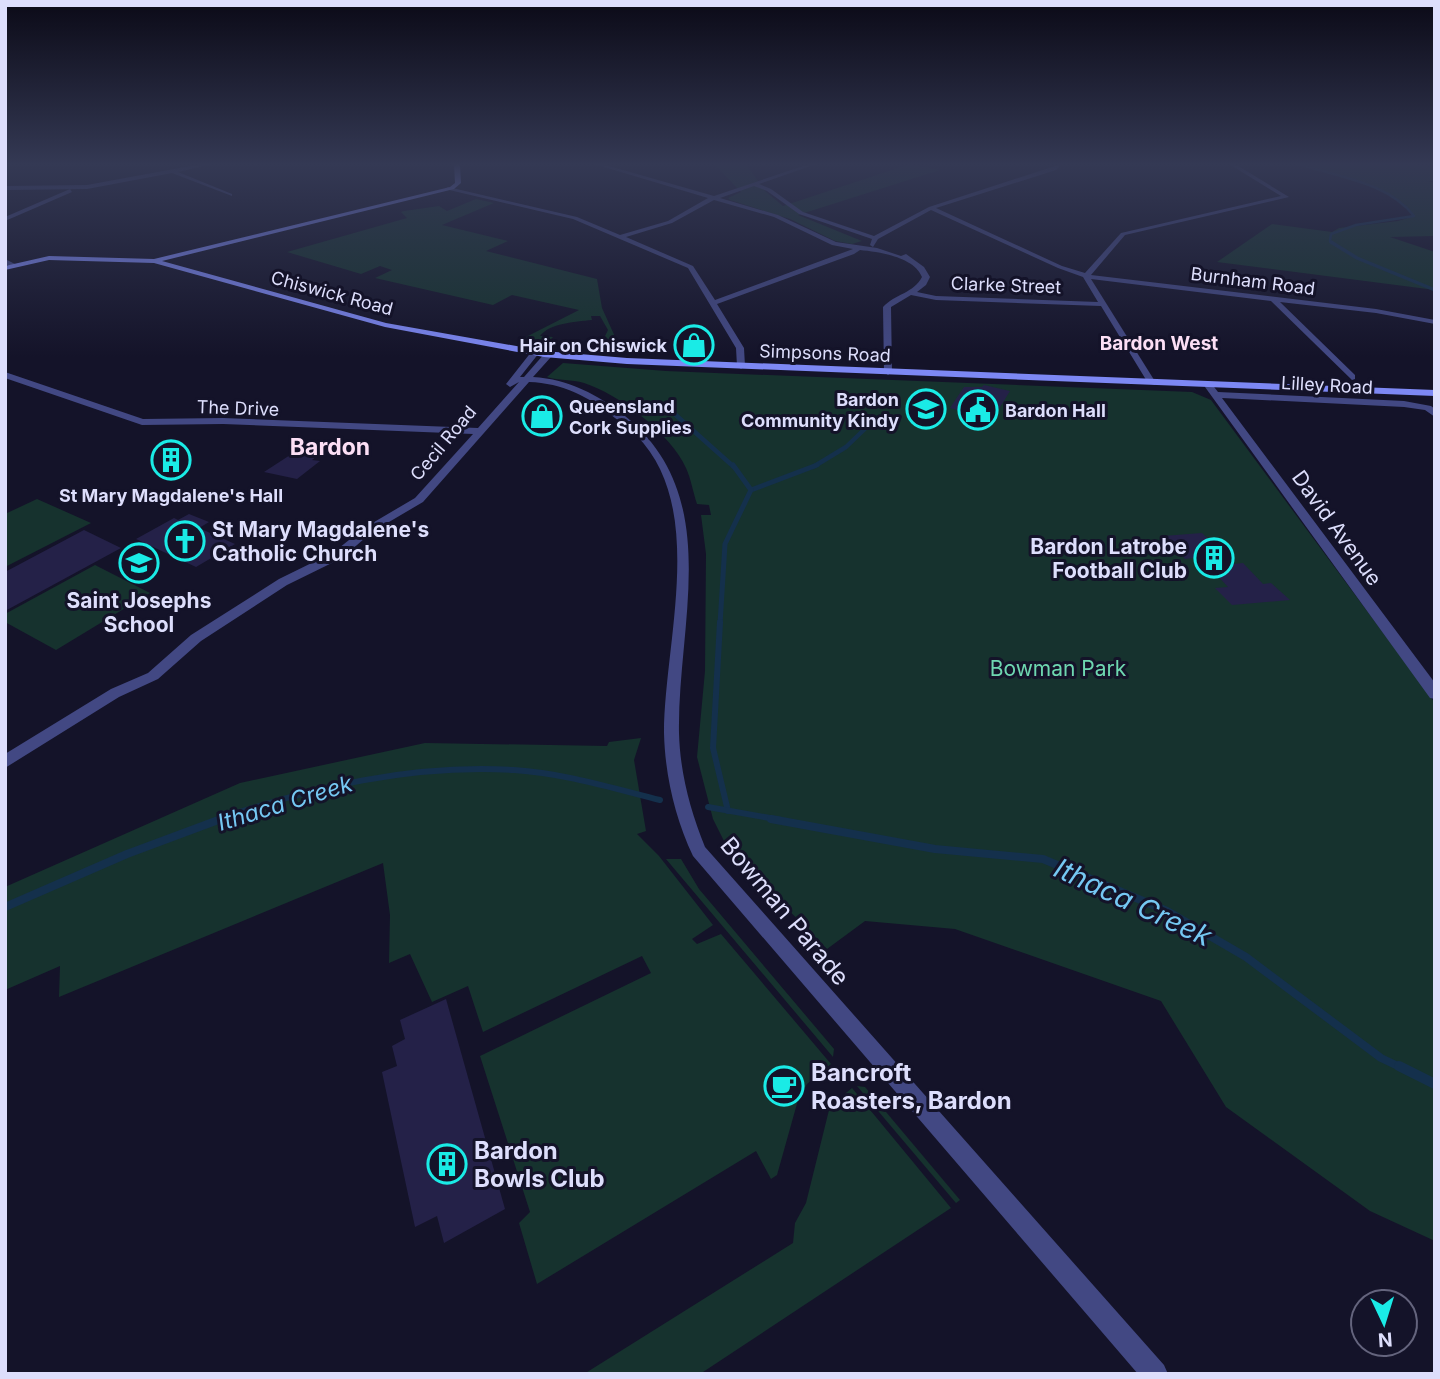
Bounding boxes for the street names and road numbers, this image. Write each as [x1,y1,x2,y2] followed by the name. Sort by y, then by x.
[1190,263,1316,299] street label: Burnham Road
[269,267,395,319] street label: Chiswick Road
[950,273,1062,297] street label: Clarke Street
[759,340,891,366] street label: Simpsons Road
[1281,372,1373,398] street label: Lilley Road
[196,396,280,420] street label: The Drive
[406,401,480,485] street label: Cecil Road
[1287,466,1387,590] street label: David Avenue
[715,831,855,991] street label: Bowman Parade

